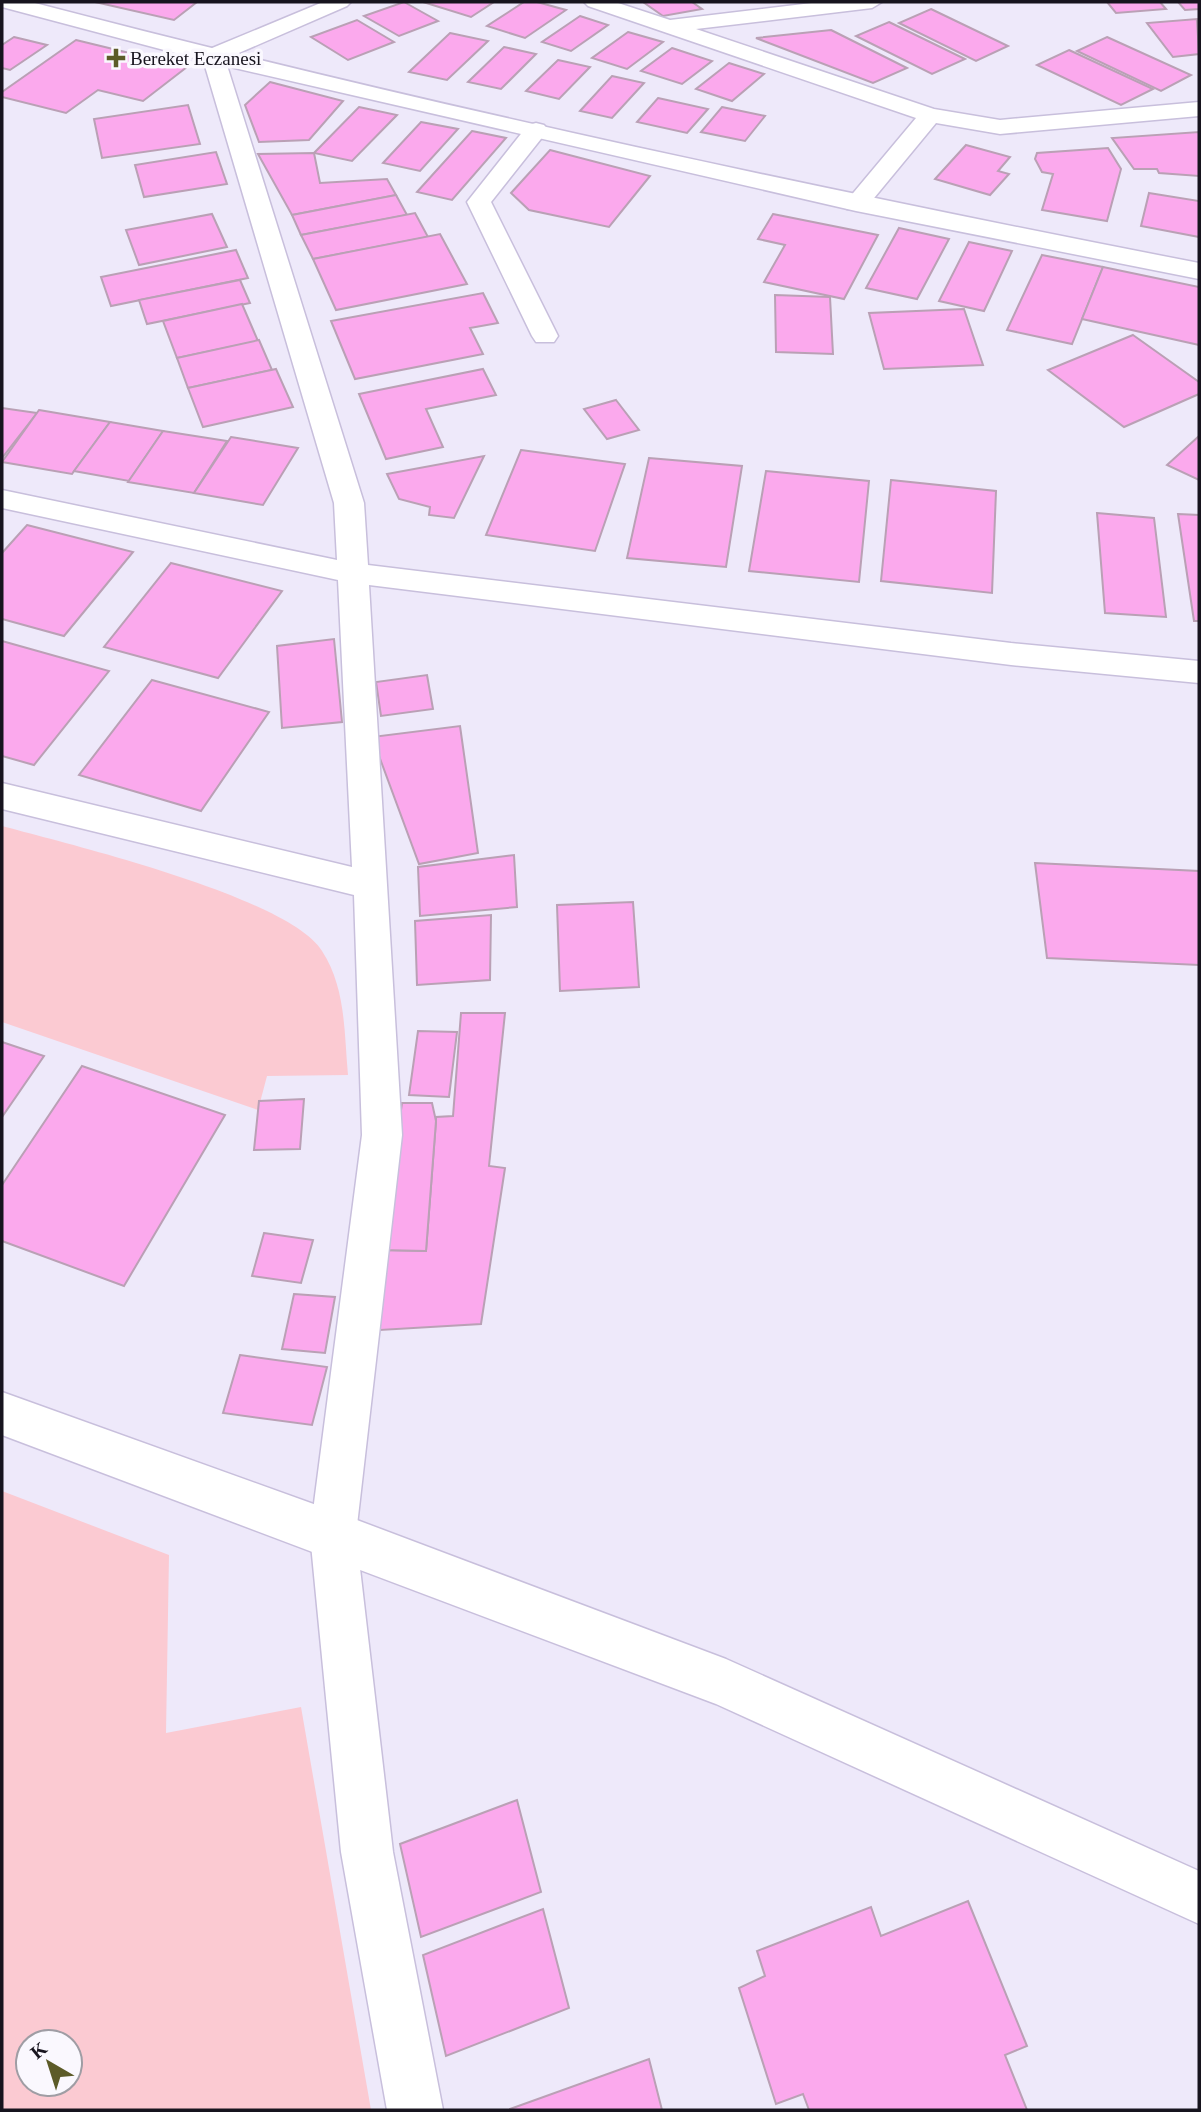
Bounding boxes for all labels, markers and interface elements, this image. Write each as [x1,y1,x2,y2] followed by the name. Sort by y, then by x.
[130,48,261,69] place label: Bereket Eczanesi
[108,50,124,66] marker: Bereket Eczanesi
[14,2028,84,2098] north arrow
[26,2037,51,2063] text: K

